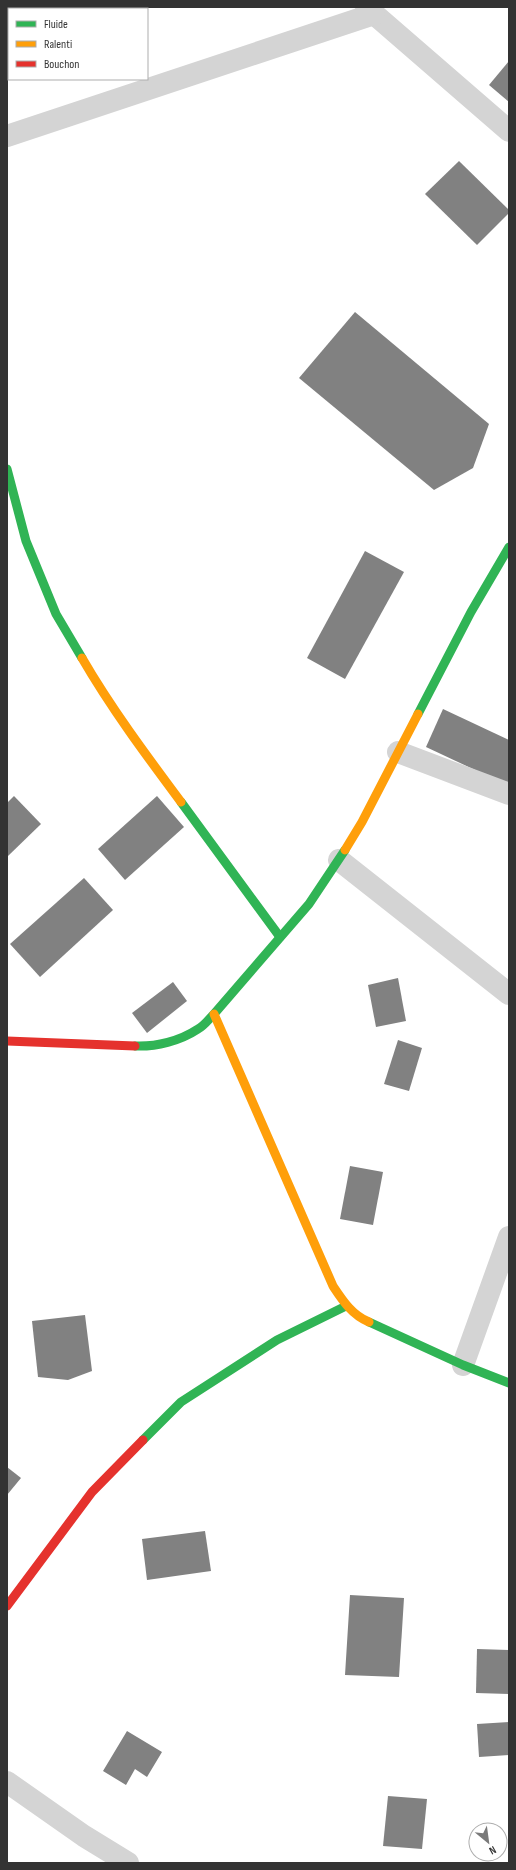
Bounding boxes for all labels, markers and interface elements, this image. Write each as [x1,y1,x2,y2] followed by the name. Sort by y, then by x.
[8,8,148,80] legend
[44,17,68,32] text: Fluide
[44,37,72,52] text: Ralenti
[44,57,79,72] text: Bouchon
[468,1822,508,1862] north arrow
[487,1843,498,1857] text: N

